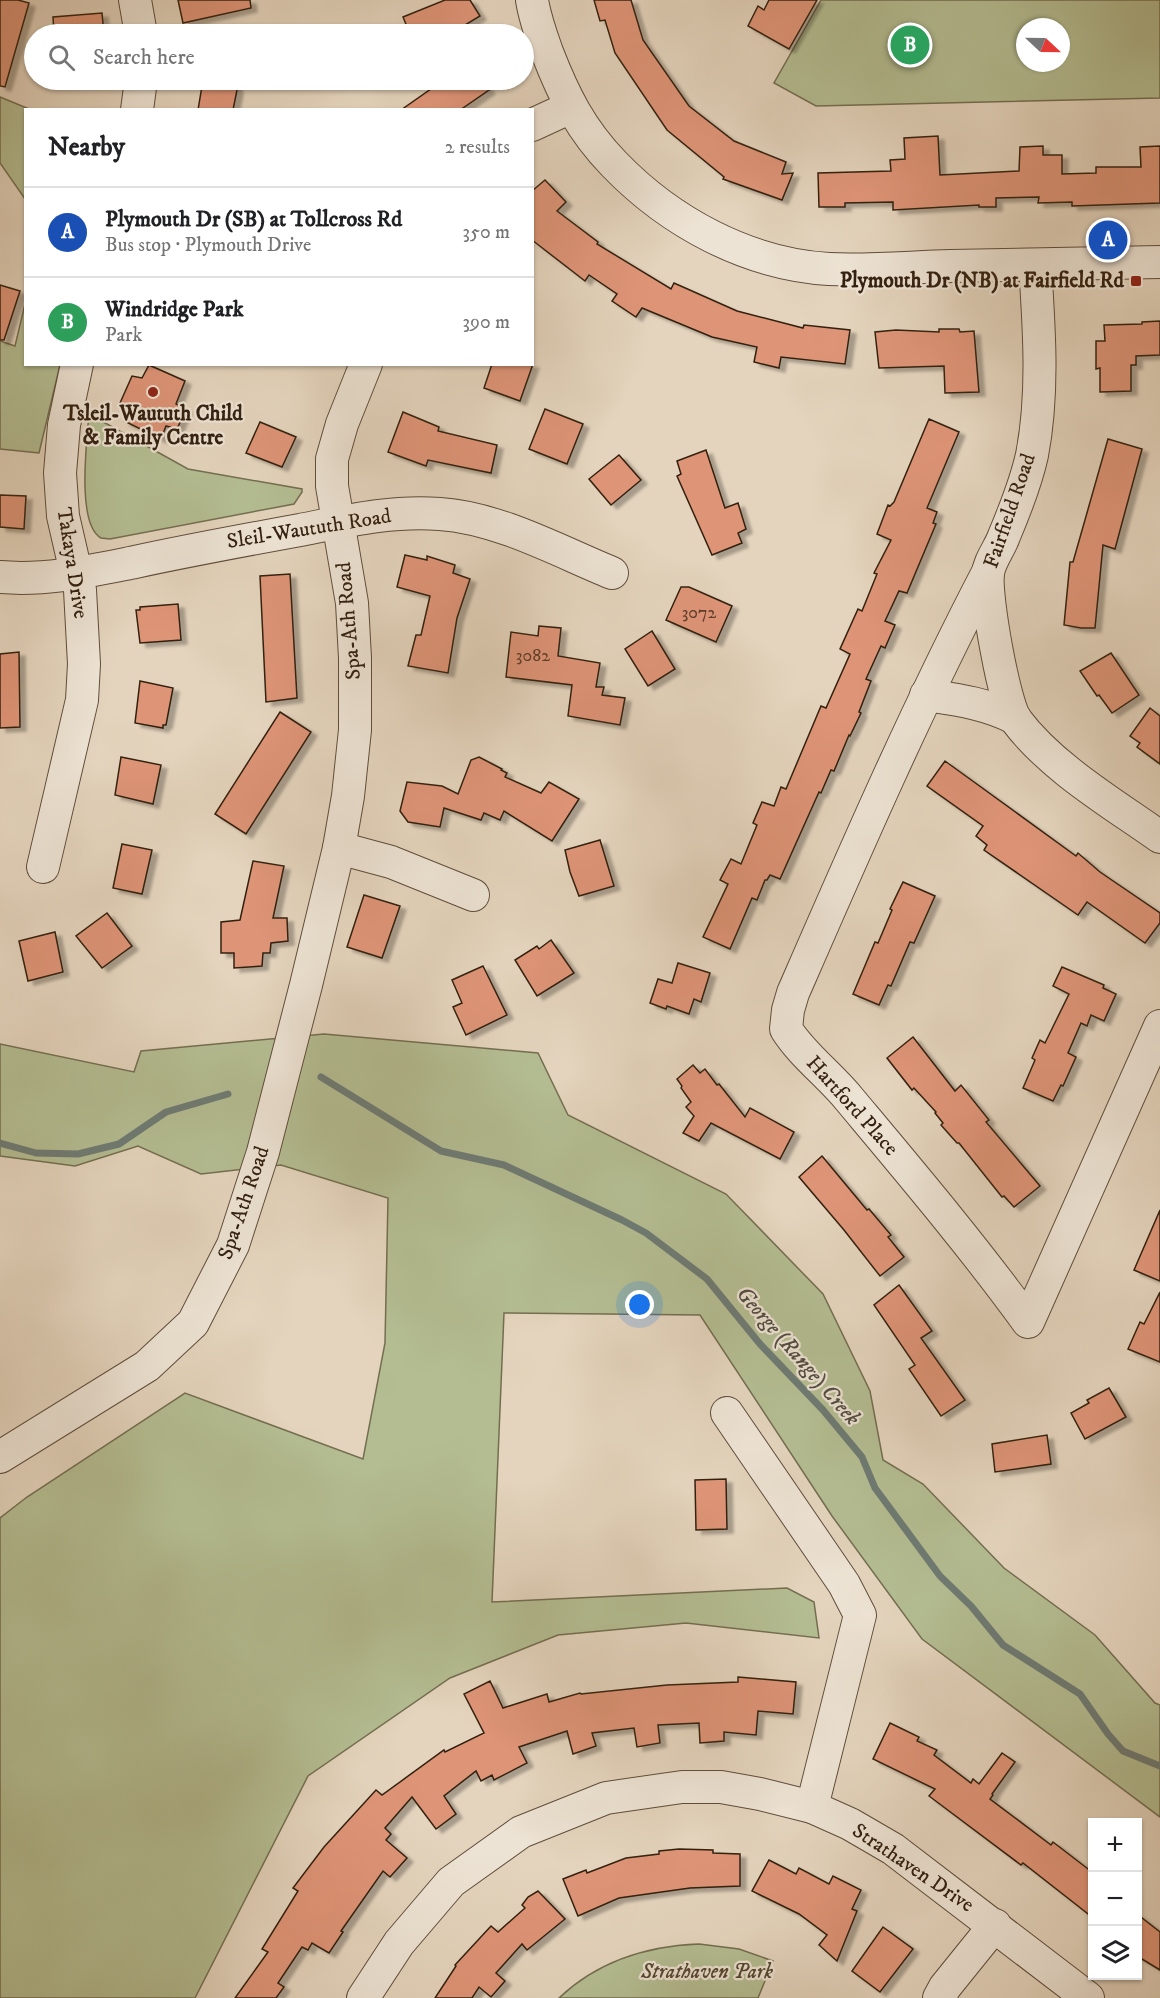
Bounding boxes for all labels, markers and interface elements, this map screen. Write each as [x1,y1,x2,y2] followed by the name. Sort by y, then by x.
[1016,18,1070,72] north arrow
[890,22,930,68] pin: B
[24,24,534,90] search box
[45,41,78,74] icon: search
[93,44,195,71] text: Search here
[48,131,125,164] text: Nearby
[445,135,510,160] text: 2 results
[105,206,402,233] text: Plymouth Dr (SB) at Tollcross Rd
[1088,218,1128,262] pin: A
[61,220,74,245] text: A
[463,220,510,245] text: 350 m
[105,233,311,258] text: Bus stop · Plymouth Drive
[840,268,1125,294] place label: Plymouth Dr (NB) at Fairfield Rd
[1129,274,1143,288] marker: Plymouth Dr (NB) at Fairfield Rd
[105,296,244,323] text: Windridge Park
[61,310,74,335] text: B
[462,310,510,335] text: 390 m
[105,323,142,348] text: Park
[146,385,160,399] marker: Tsleil-Waututh Child & Family Centre
[62,401,243,451] place label: Tsleil-Waututh Child & Family Centre
[978,450,1042,572] street label: Fairfield Road
[225,503,393,555] street label: Sleil-Waututh Road
[50,506,94,621] street label: Takaya Drive
[331,561,367,681] street label: Spa-Ath Road
[682,602,717,624] house number: 3072
[516,645,550,667] house number: 3082
[800,1051,904,1162] street label: Hartford Place
[212,1142,276,1263] street label: Spa-Ath Road
[730,1281,866,1432] water label: George (Range) Creek
[625,1290,654,1319] your location
[847,1818,979,1918] street label: Strathaven Drive
[1088,1818,1142,1980] map controls
[1088,1818,1142,1872] button: +
[1088,1872,1142,1926] button: −
[1088,1926,1142,1980] button: layers
[640,1959,773,1985] park label: Strathaven Park

